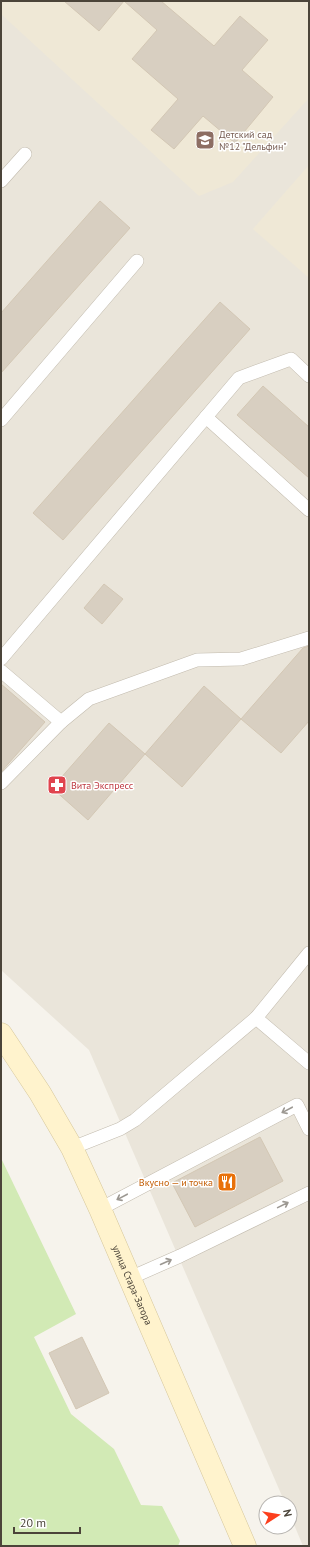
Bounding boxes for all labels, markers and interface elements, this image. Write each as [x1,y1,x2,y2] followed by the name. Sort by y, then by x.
[219,128,287,153] place label: Детский сад №12 "Дельфин"
[194,129,216,151] school or university icon: Детский сад №12 "Дельфин"
[46,774,68,796] pharmacy icon: Вита Экспресс
[71,779,134,792] place label: Вита Экспресс
[281,1107,293,1114] one-way arrow
[216,1171,238,1193] restaurant icon: Вкусно — и точка
[139,1176,213,1189] place label: Вкусно — и точка
[116,1194,128,1201] one-way arrow
[277,1201,289,1208] one-way arrow
[110,1243,156,1327] street label: улица Стара-Загора
[160,1258,172,1265] one-way arrow
[258,1495,298,1535] north arrow
[280,1508,295,1518] text: N
[14,1509,80,1535] scale bar
[20,1515,46,1530] text: 20 m

